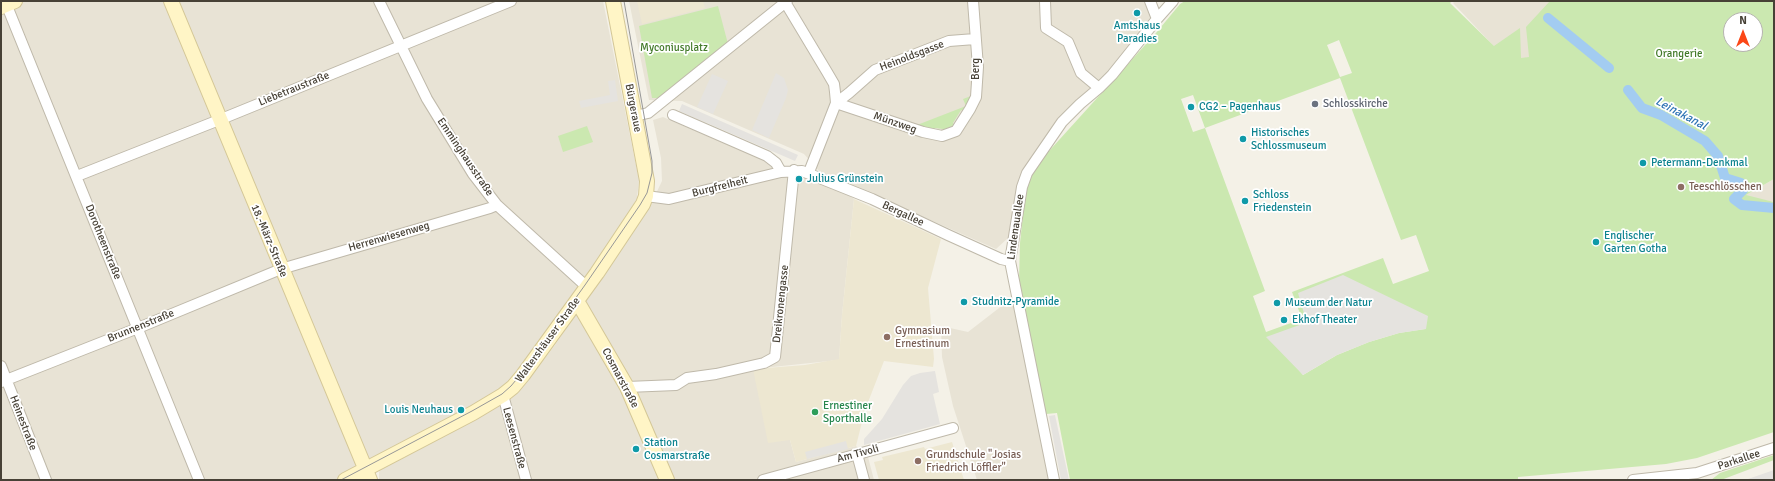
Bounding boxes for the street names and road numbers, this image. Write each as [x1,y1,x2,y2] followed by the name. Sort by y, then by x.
[878,38,946,74] street label: Heinoldsgasse
[969,58,983,80] street label: Berg
[257,69,331,109] street label: Liebetraustraße
[622,83,644,133] street label: Bürgeraue
[872,109,918,137] street label: Münzweg
[434,115,496,199] street label: Emminghausstraße
[691,174,749,200] street label: Burgfreiheit
[1005,193,1027,261] street label: Lindenauallee
[880,199,926,229] street label: Bergallee
[82,203,124,281] street label: Dorotheenstraße
[248,203,290,279] street label: 18.-März-Straße
[347,219,431,255] street label: Herrenwiesenweg
[770,264,792,344] street label: Dreikronengasse
[513,295,583,385] street label: Waltershäuser Straße
[106,307,176,345] street label: Brunnenstraße
[599,346,641,410] street label: Cosmarstraße
[6,394,40,452] street label: Heinestraße
[499,406,529,470] street label: Leesenstraße
[836,442,880,466] street label: Am Tivoli
[1716,447,1762,473] street label: Parkallee

